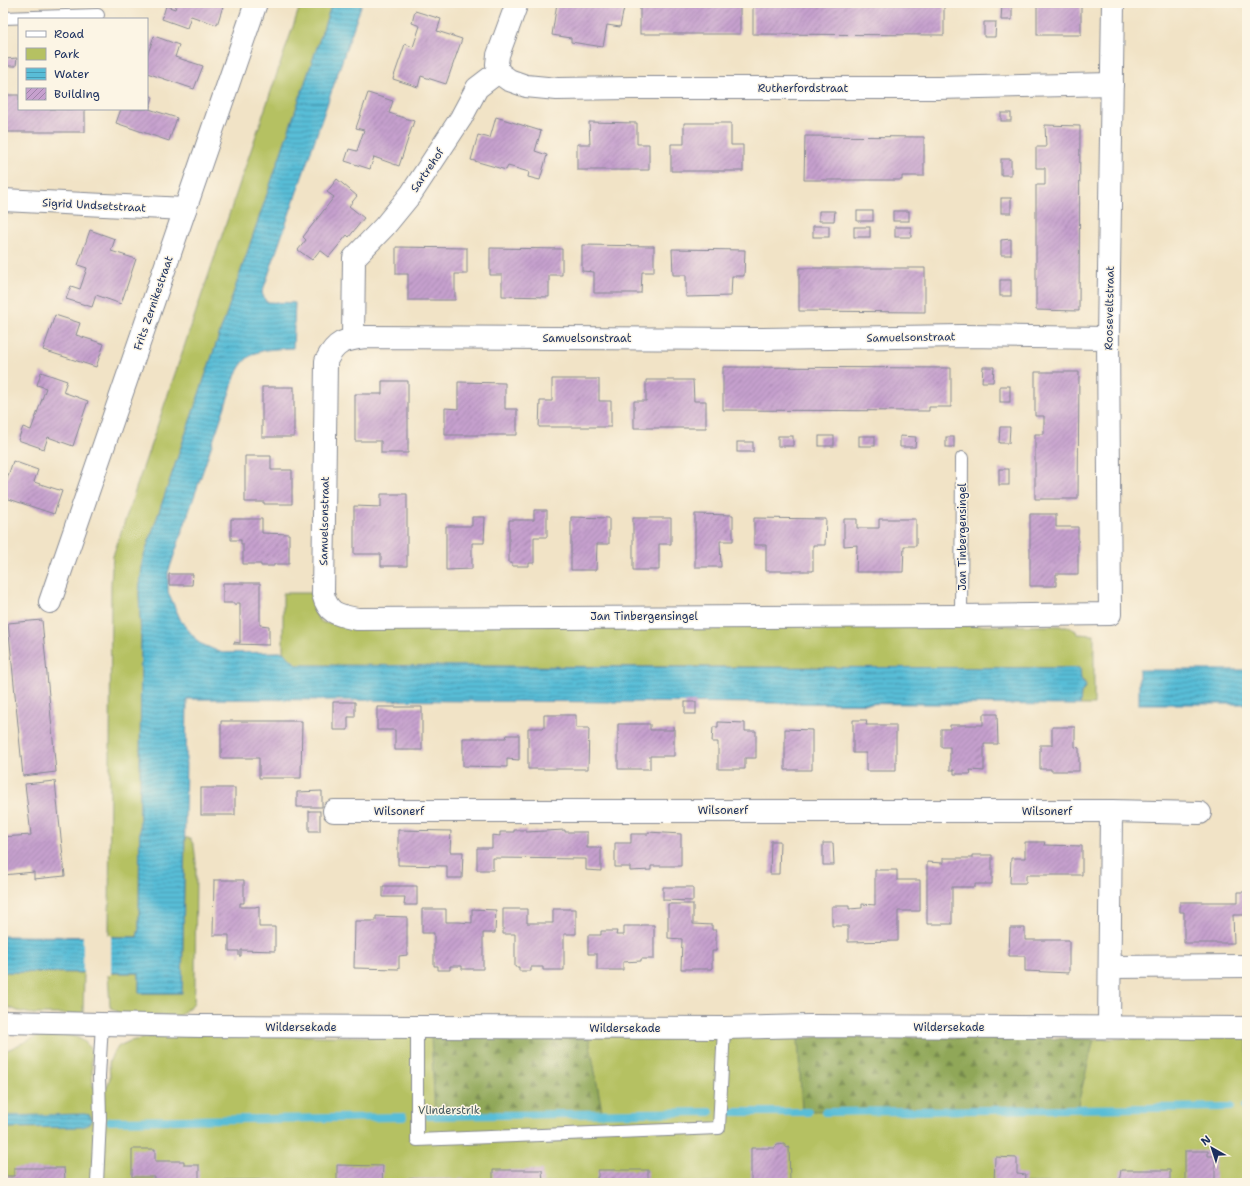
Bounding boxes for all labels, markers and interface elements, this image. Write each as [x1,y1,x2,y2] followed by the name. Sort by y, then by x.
[18,18,148,110] legend
[54,26,85,42] text: Road
[54,46,80,62] text: Park
[54,66,90,82] text: Water
[758,81,848,96] street label: Rutherfordstraat
[54,86,100,102] text: Building
[407,144,448,195] street label: Sartrehof
[42,195,146,216] street label: Sigrid Undsetstraat
[130,254,177,352] street label: Frits Zernikestraat
[1101,266,1118,350] street label: Rooseveltstraat
[866,329,956,346] street label: Samuelsonstraat
[542,331,632,346] street label: Samuelsonstraat
[316,476,333,566] street label: Samuelsonstraat
[955,482,970,591] street label: Jan Tinbergensingel
[590,609,699,624] street label: Jan Tinbergensingel
[698,803,749,818] street label: Wilsonerf
[374,804,425,819] street label: Wilsonerf
[1022,804,1073,819] street label: Wilsonerf
[265,1020,337,1035] street label: Wildersekade
[913,1020,985,1035] street label: Wildersekade
[589,1021,661,1036] street label: Wildersekade
[418,1103,480,1118] park label: Vlinderstrik
[1192,1128,1232,1168] north arrow
[1198,1132,1214,1149] text: N

